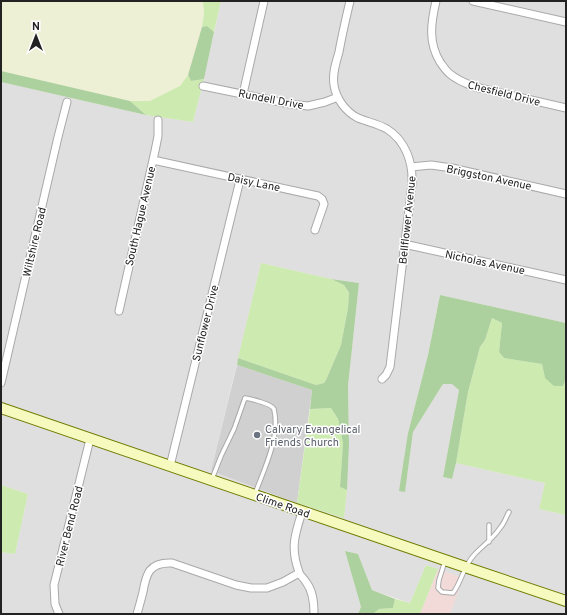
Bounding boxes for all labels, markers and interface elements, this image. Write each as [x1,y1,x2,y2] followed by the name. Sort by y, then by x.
[16,16,56,56] north arrow
[32,20,40,34] text: N
[466,78,542,110] street label: Chesfield Drive
[237,87,305,113] street label: Rundell Drive
[445,162,533,194] street label: Briggston Avenue
[123,165,159,267] street label: South Hague Avenue
[226,171,282,195] street label: Daisy Lane
[396,175,420,265] street label: Bellflower Avenue
[20,206,50,278] street label: Wiltshire Road
[444,248,526,278] street label: Nicholas Avenue
[190,283,222,363] street label: Sunflower Drive
[265,423,360,450] place label: Calvary Evangelical Friends Church
[252,430,262,440] marker: Calvary Evangelical Friends Church
[53,485,87,568] street label: River Bend Road
[254,490,312,522] street label: Clime Road

